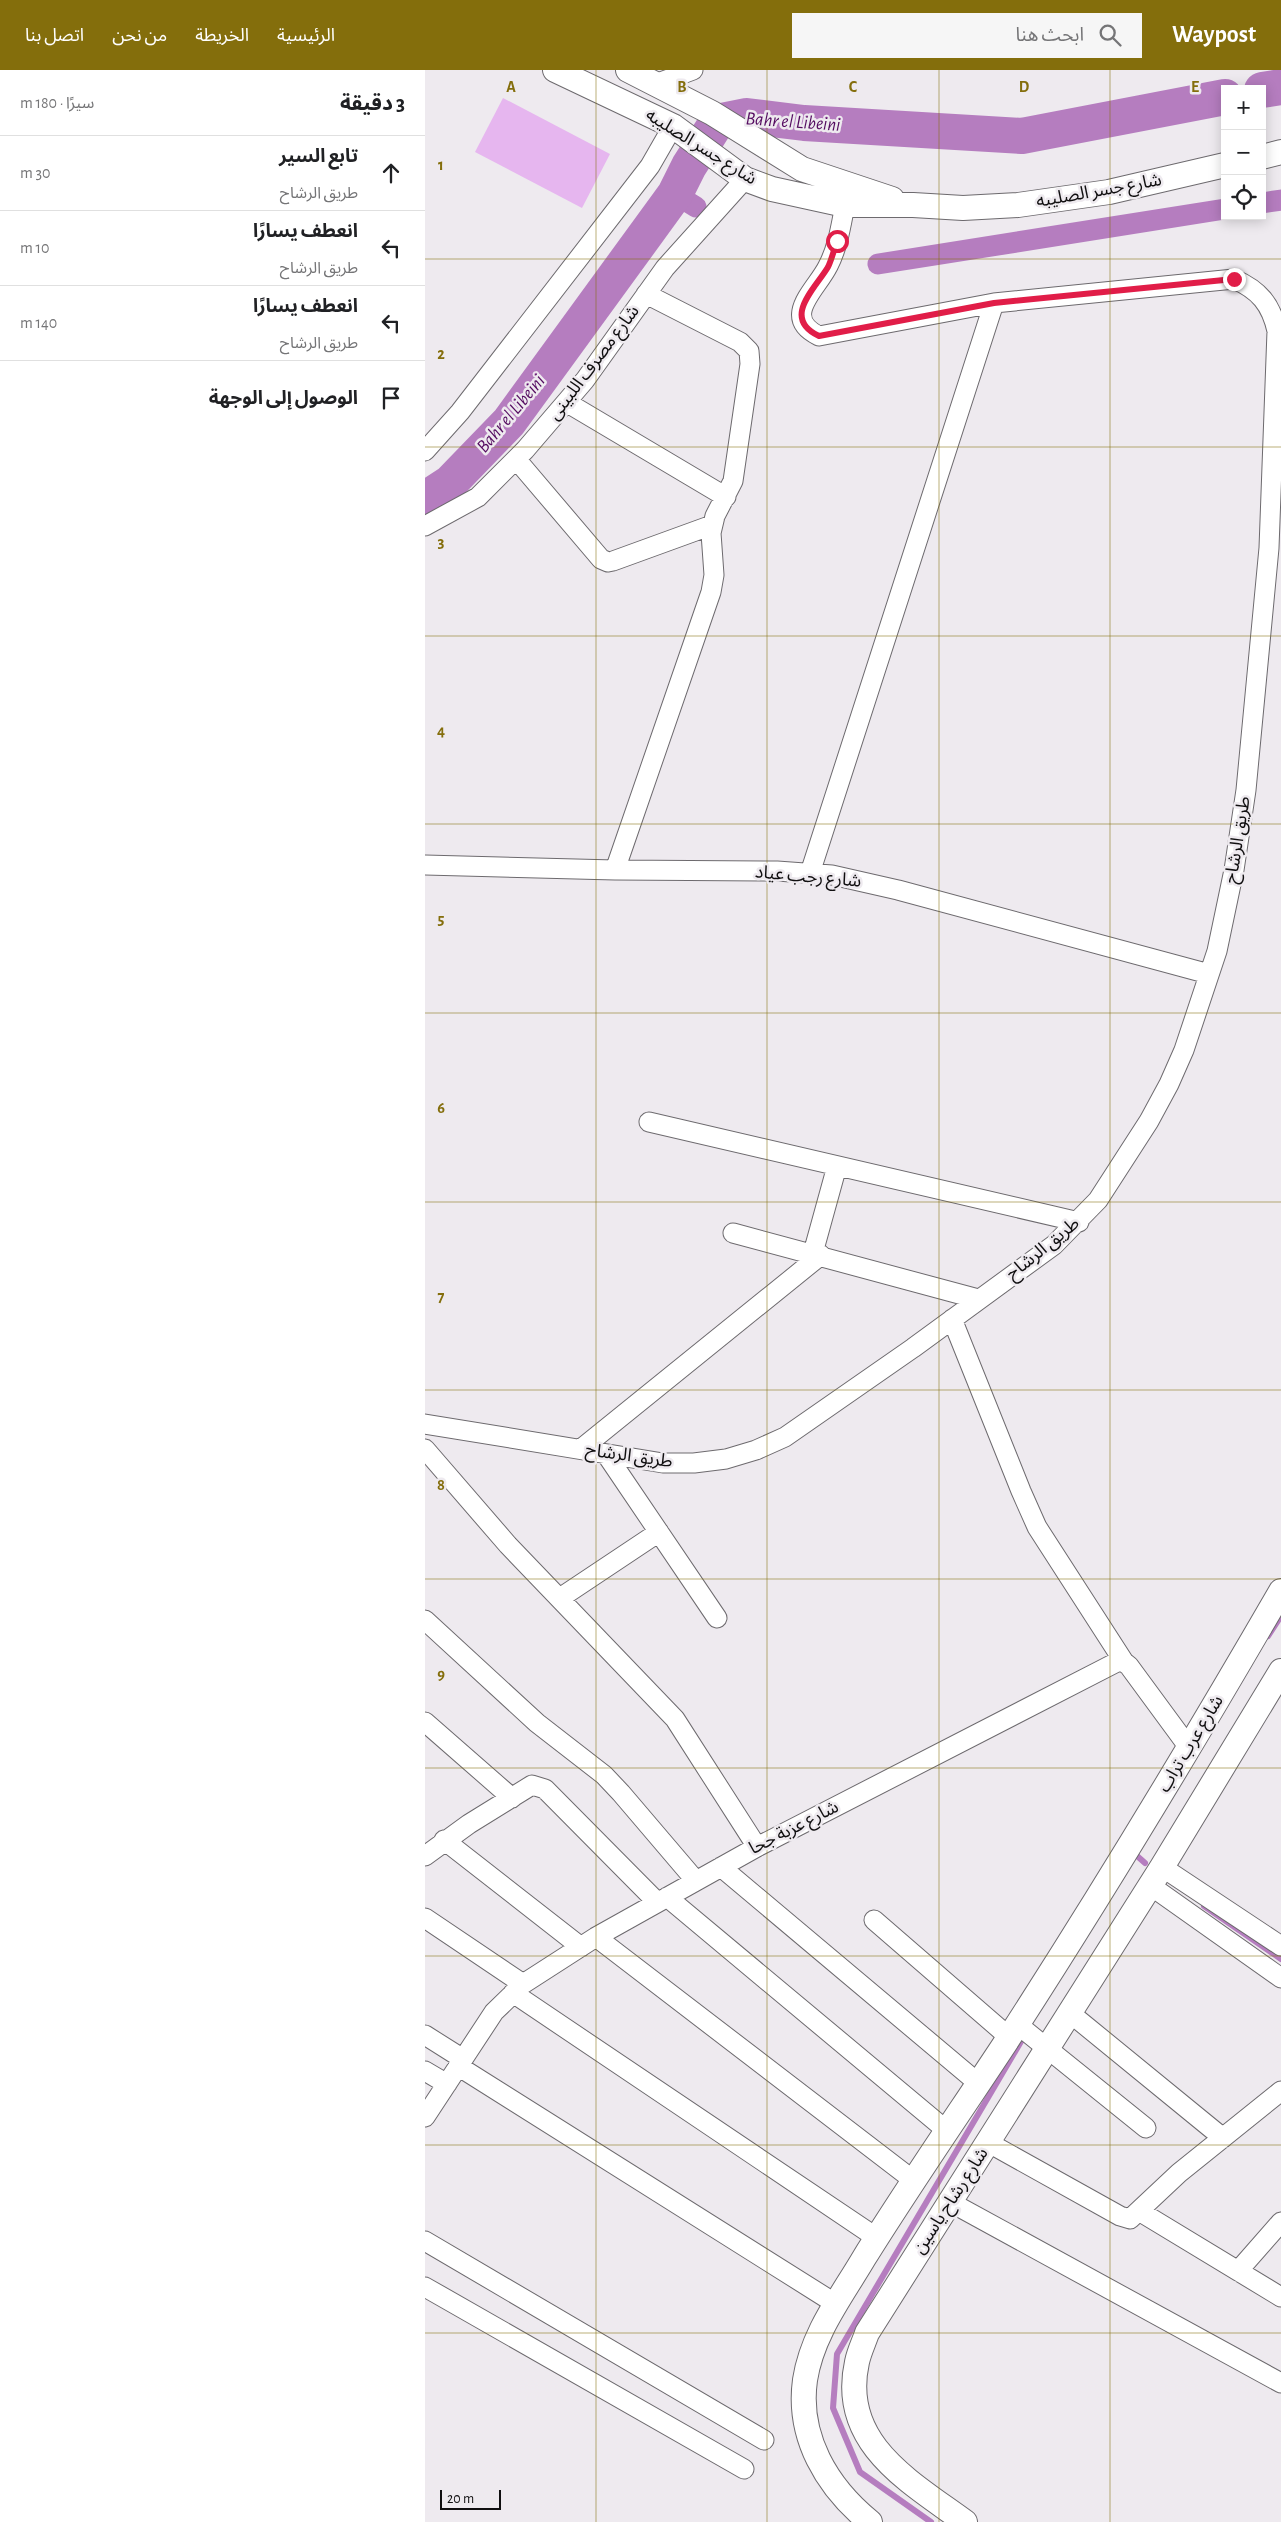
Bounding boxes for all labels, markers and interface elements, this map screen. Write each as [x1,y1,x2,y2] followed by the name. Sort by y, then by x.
[792,13,1142,58] search box
[1096,21,1124,49] icon: search
[1172,23,1256,47] text: Waypost
[1015,26,1084,45] text: ابحث هنا
[25,27,84,45] text: اتصل بنا
[112,27,167,45] text: من نحن
[195,27,249,45] text: الخريطة
[277,27,335,45] text: الرئيسية
[506,79,516,95] text: A
[677,79,687,95] text: B
[849,79,858,95] text: C
[1019,79,1030,95] text: D
[1191,79,1199,95] text: E
[1221,85,1266,220] map controls
[1221,85,1266,130] button: +
[340,93,405,114] text: 3 دقيقة
[20,95,94,111] text: سيرًا · 180 m
[640,106,760,192] street label: شارع جسر الصليبه
[745,109,841,135] water label: Bahr el Libeini
[1221,130,1266,175] button: −
[279,147,358,166] text: تابع السير
[438,157,444,173] text: 1
[377,159,405,187] icon: ahead
[20,165,51,181] text: 30 m
[1035,171,1164,215] street label: شارع جسر الصليبه
[1221,175,1266,220] button: locate
[280,185,358,201] text: طريق الرشاح
[253,222,358,241] text: انعطف يسارًا
[826,230,849,253] route start
[377,234,405,262] icon: left
[20,240,49,256] text: 10 m
[280,260,358,276] text: طريق الرشاح
[1223,268,1246,291] route end
[253,297,358,316] text: انعطف يسارًا
[545,302,646,426] street label: شارع مصرف اللبينى
[377,309,405,337] icon: left
[20,315,57,331] text: 140 m
[280,335,358,351] text: طريق الرشاح
[437,346,445,362] text: 2
[473,372,549,456] water label: Bahr el Libeini
[377,384,405,412] icon: arrive
[209,389,358,408] text: الوصول إلى الوجهة
[438,534,445,550] text: 3
[437,723,445,739] text: 4
[1222,795,1257,885] street label: طريق الرشاح
[754,863,862,895] street label: شارع رجب عياد
[438,911,445,927] text: 5
[437,1100,445,1116] text: 6
[1003,1214,1085,1286] street label: طريق الرشاح
[438,1289,445,1305] text: 7
[584,1441,674,1474] street label: طريق الرشاح
[437,1477,445,1493] text: 8
[437,1666,445,1682] text: 9
[1155,1693,1230,1798] street label: شارع عرب تراب
[746,1798,843,1862] street label: شارع عزبة جحا
[910,2145,995,2259] street label: شارع رشاح ياسين
[440,2487,501,2510] scale bar
[447,2492,474,2506] text: 20 m

